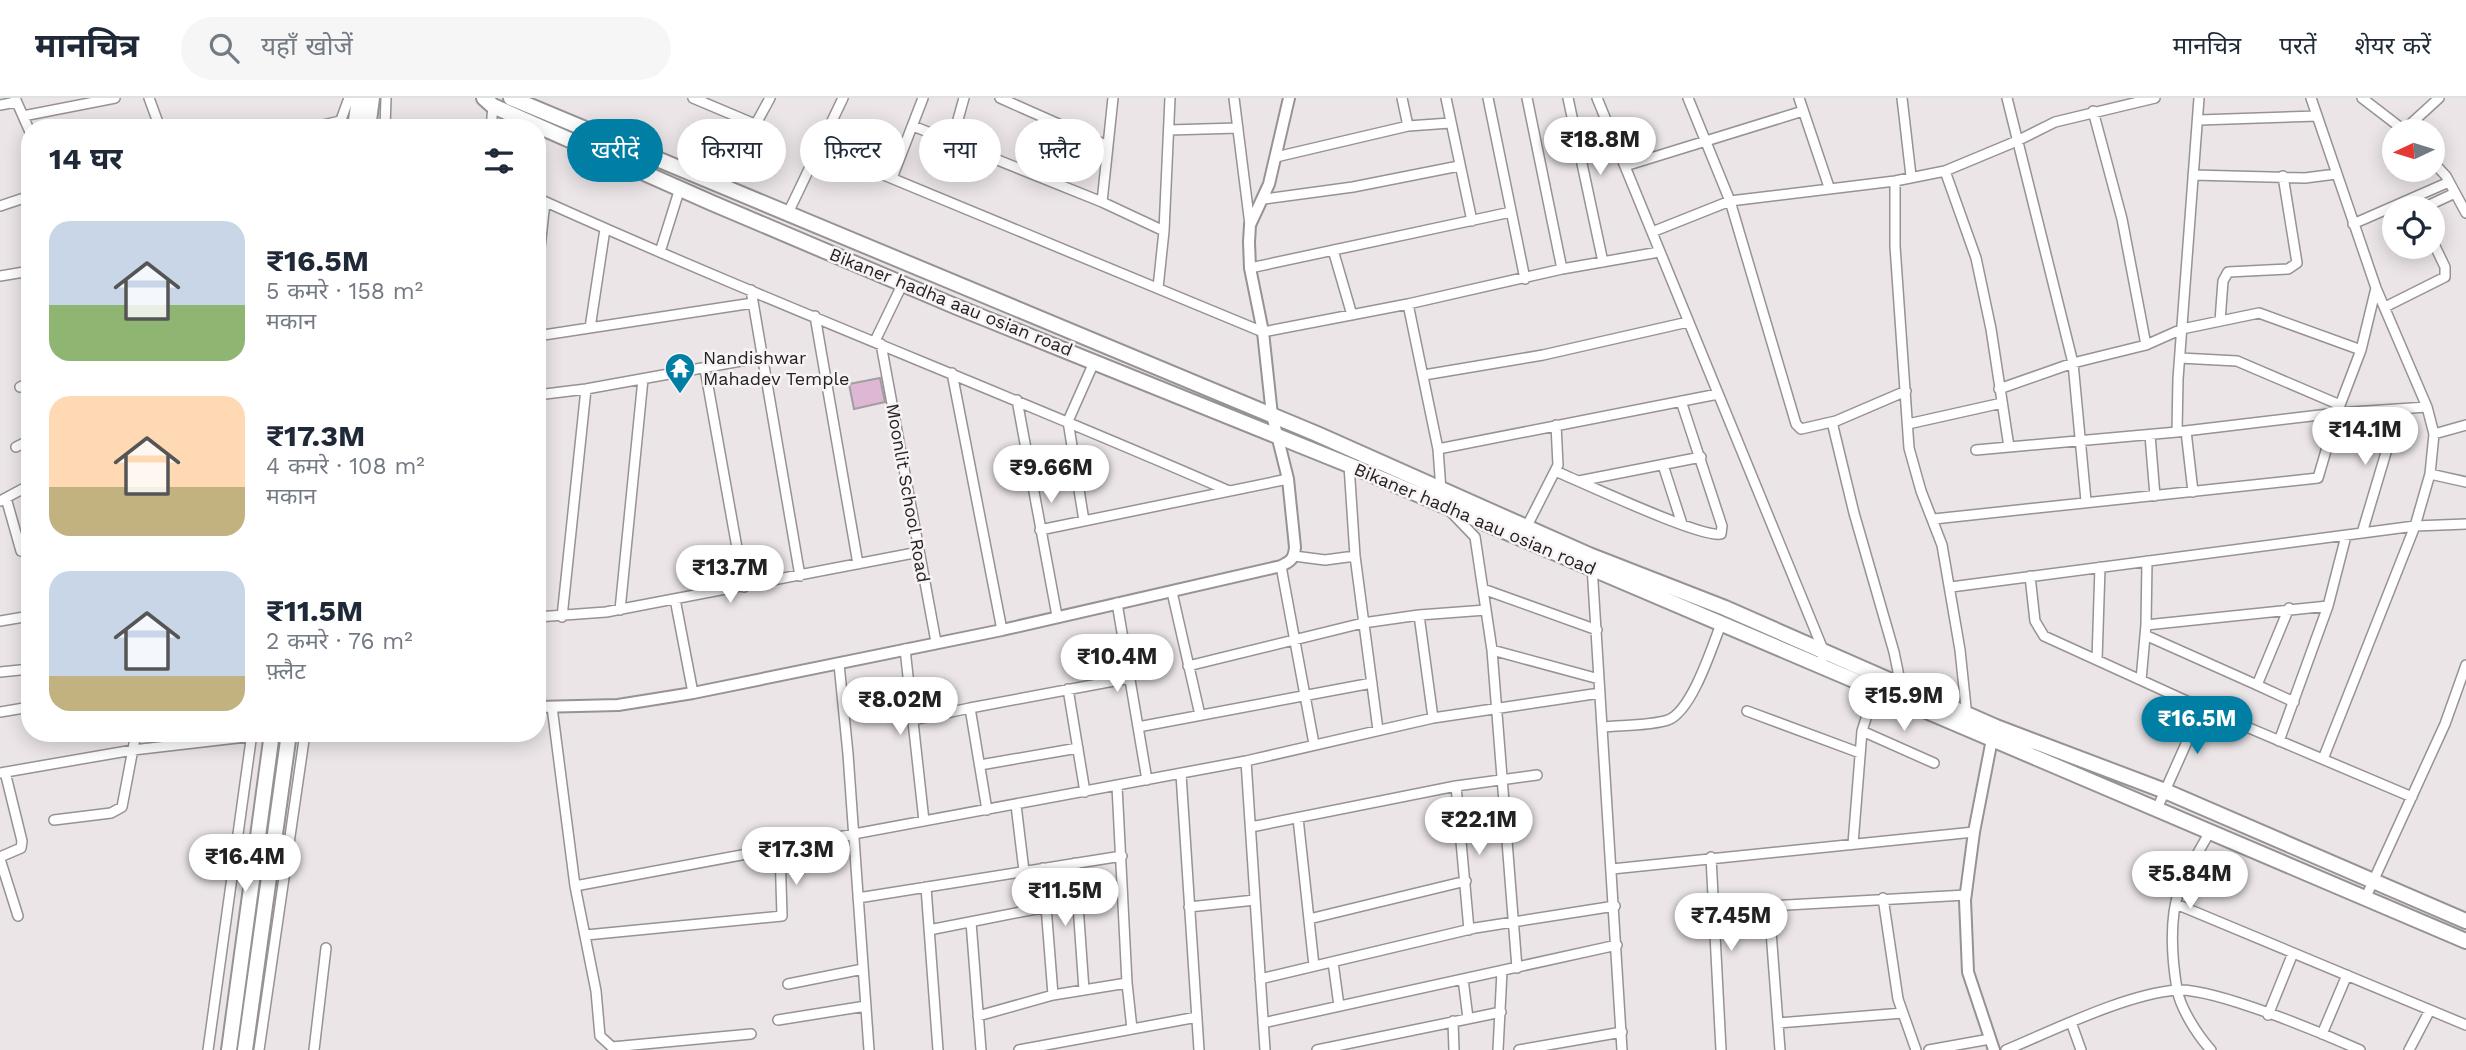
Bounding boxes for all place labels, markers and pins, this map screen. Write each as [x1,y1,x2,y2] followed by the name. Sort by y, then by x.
[1543,118,1657,177] pin: ₹18.8M
[703,347,849,389] place label: Nandishwar Mahadev Temple
[663,351,697,395] temple icon: Nandishwar Mahadev Temple
[2308,408,2422,467] pin: ₹14.1M
[994,446,1108,505] pin: ₹9.66M
[673,546,787,605] pin: ₹13.7M
[1060,634,1174,694] pin: ₹10.4M
[1847,674,1961,733] pin: ₹15.9M
[843,678,957,737] pin: ₹8.02M
[2140,696,2254,756] pin: ₹16.5M
[1422,798,1536,857] pin: ₹22.1M
[739,828,853,887] pin: ₹17.3M
[188,834,302,894] pin: ₹16.4M
[2133,852,2247,911] pin: ₹5.84M
[1008,868,1122,928] pin: ₹11.5M
[1674,894,1788,953] pin: ₹7.45M

